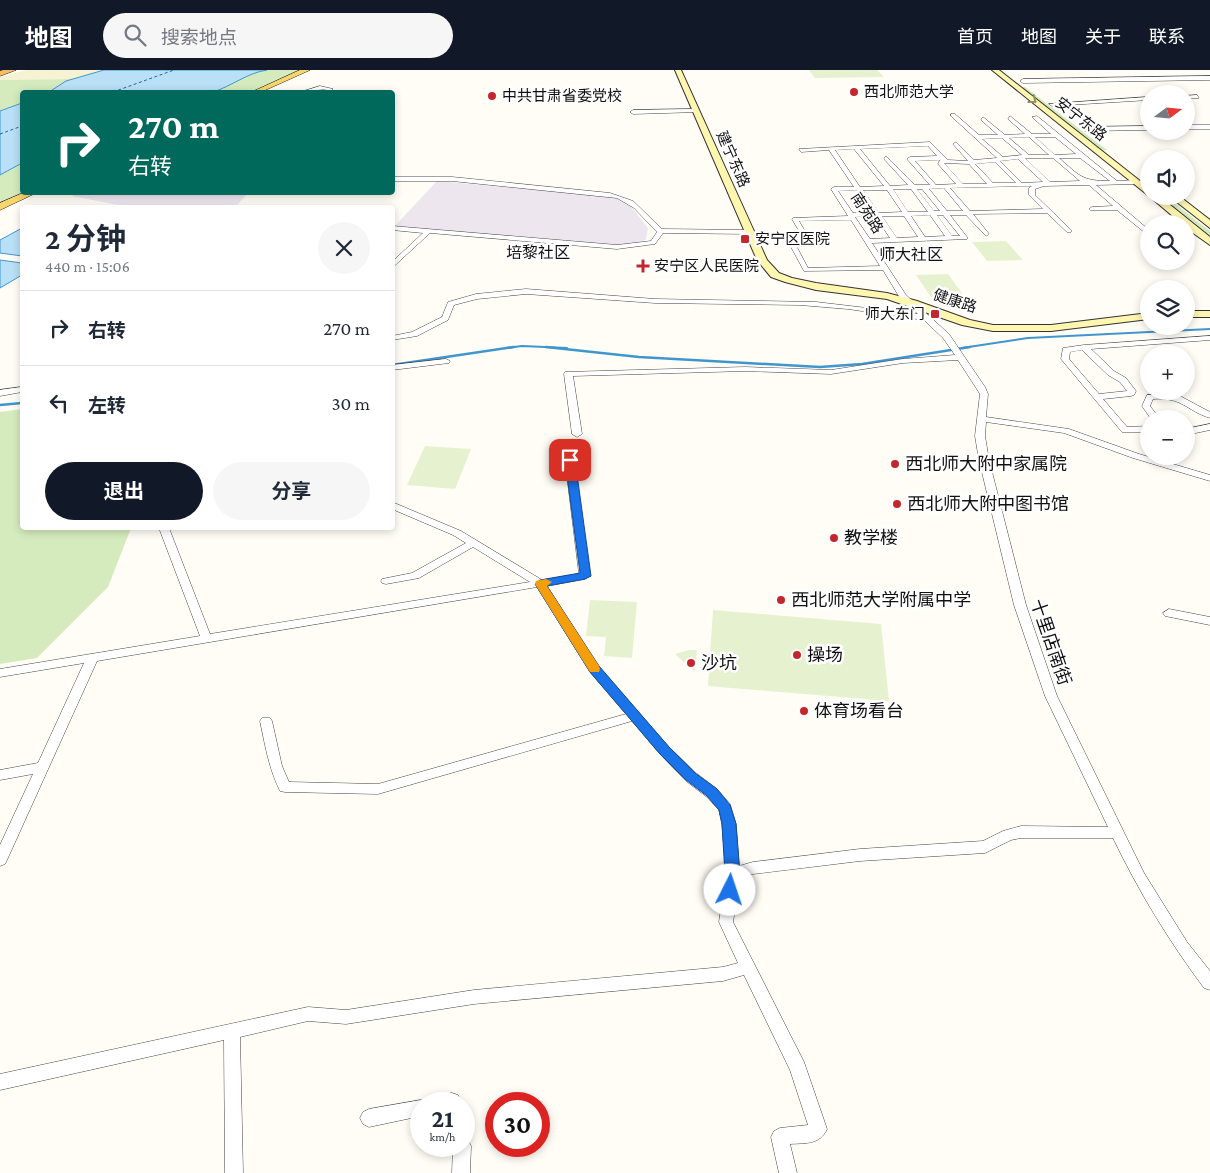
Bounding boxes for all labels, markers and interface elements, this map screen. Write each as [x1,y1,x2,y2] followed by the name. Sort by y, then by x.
[103,13,453,58] search box
[121,21,149,49] icon: search
[25,24,73,51] text: 地图
[161,27,237,48] text: 搜索地点
[957,27,993,47] text: 首页
[1021,27,1057,47] text: 地图
[1085,27,1121,47] text: 关于
[1149,27,1185,47] text: 联系
[864,83,954,100] place label: 西北师范大学
[1140,85,1195,140] north arrow
[1140,85,1195,465] map controls
[848,86,860,98] marker: 西北师范大学
[502,87,622,104] place label: 中共甘肃省委党校
[486,90,498,102] marker: 中共甘肃省委党校
[1052,94,1110,144] street label: 安宁东路
[1027,95,1036,103] one-way arrow
[128,107,219,146] text: 270 m
[45,110,110,175] icon: right
[713,128,753,190] street label: 建宁东路
[1140,150,1195,205] button: sound
[128,154,172,179] text: 右转
[848,190,886,236] street label: 南苑路
[1140,215,1195,270] button: search
[45,222,126,255] text: 2 分钟
[318,222,370,274] button: close
[755,231,830,247] place label: 安宁区医院
[739,233,751,245] marker: 安宁区医院
[506,244,570,261] district label: 培黎社区
[879,246,943,263] district label: 师大社区
[45,258,130,275] text: 440 m · 15:06
[654,258,759,274] place label: 安宁区人民医院
[636,259,650,273] marker: 安宁区人民医院
[1140,280,1195,335] button: layers
[931,286,979,316] street label: 健康路
[865,306,925,322] place label: 师大东门
[929,308,941,320] marker: 师大东门
[45,314,73,342] icon: right
[323,318,370,339] text: 270 m
[88,320,126,341] text: 右转
[1140,345,1195,400] button: +
[45,389,73,417] icon: left
[331,393,370,414] text: 30 m
[88,395,126,416] text: 左转
[1140,410,1195,465] button: −
[549,439,591,481] pin
[556,446,584,474] icon: arrive
[905,454,1067,474] place label: 西北师大附中家属院
[889,458,901,470] marker: 西北师大附中家属院
[45,462,203,520] button: 退出
[213,462,370,520] button: 分享
[907,494,1069,514] place label: 西北师大附中图书馆
[891,498,903,510] marker: 西北师大附中图书馆
[844,528,898,548] place label: 教学楼
[828,532,840,544] marker: 教学楼
[791,590,971,610] place label: 西北师范大学附属中学
[775,594,787,606] marker: 西北师范大学附属中学
[1027,596,1075,688] street label: 十里店南街
[807,645,843,665] place label: 操场
[791,649,803,661] marker: 操场
[701,653,737,673] place label: 沙坑
[685,657,697,669] marker: 沙坑
[814,701,904,721] place label: 体育场看台
[798,705,810,717] marker: 体育场看台
[703,863,755,915] position arrow
[485,1092,550,1157] speed limit sign: 30
[431,1105,454,1132] text: 21
[430,1130,455,1144] text: km/h

